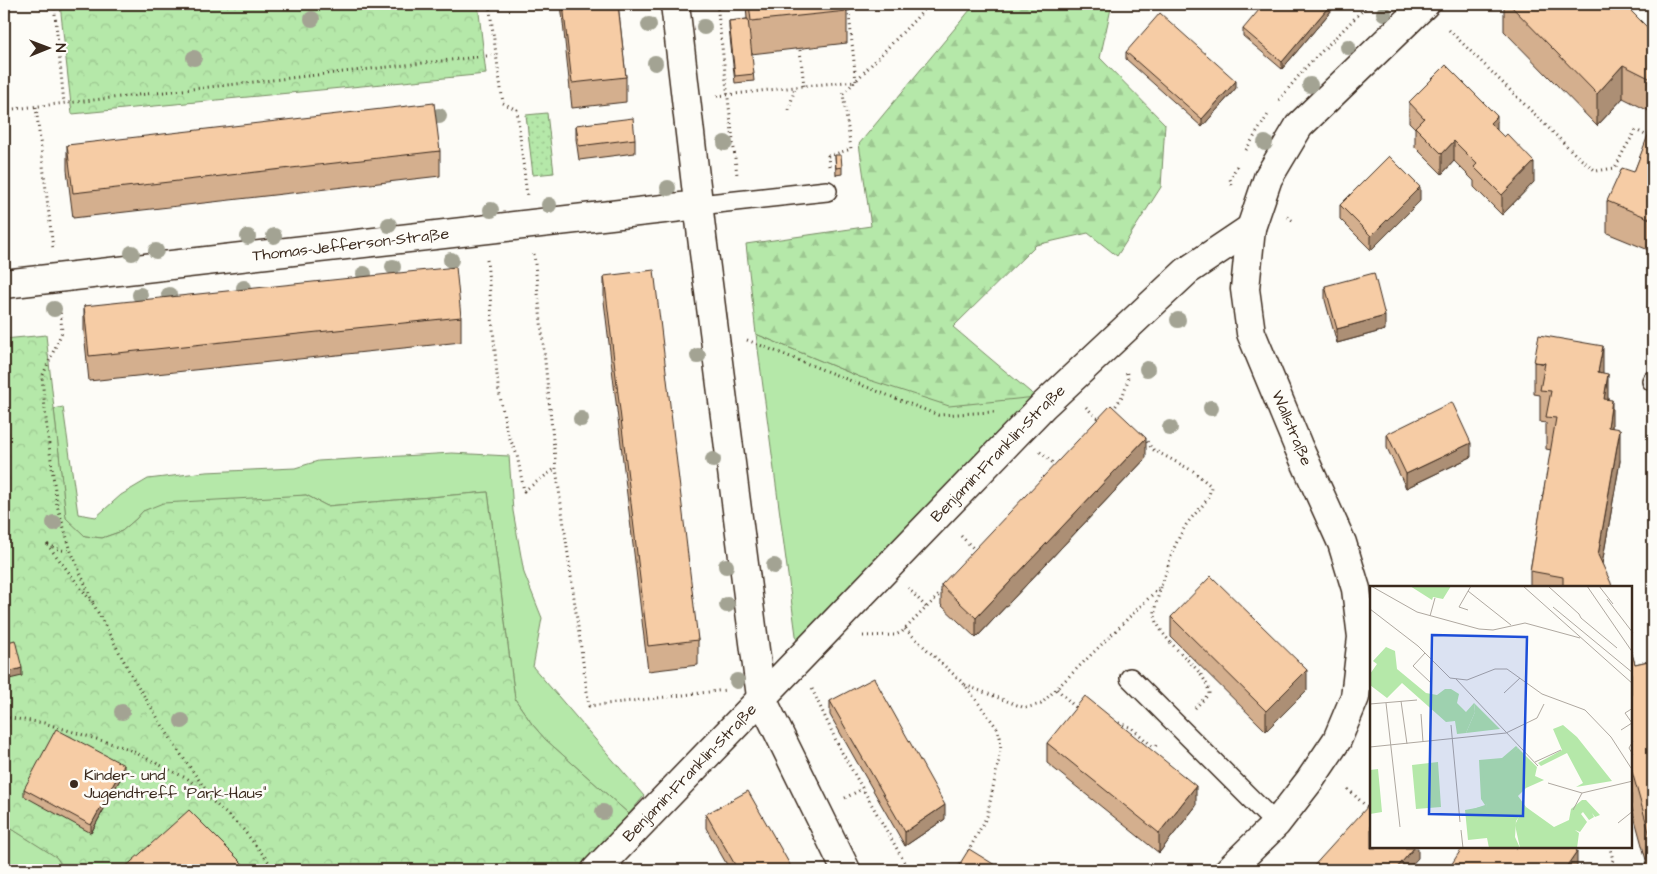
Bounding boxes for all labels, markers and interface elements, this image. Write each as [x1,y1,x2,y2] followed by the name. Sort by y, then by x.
[22,22,72,72] north arrow
[50,43,70,53] text: N
[251,222,451,267] street label: Thomas-Jefferson-Straße
[926,379,1070,527] street label: Benjamin-Franklin-Straße
[1266,387,1318,469] street label: Wallstraße
[1370,586,1632,849] inset map
[618,699,762,847] street label: Benjamin-Franklin-Straße
[84,764,267,805] place label: Kinder- und Jugendtreff "Park-Haus"
[68,778,80,790] marker: Kinder- und Jugendtreff "Park-Haus"

